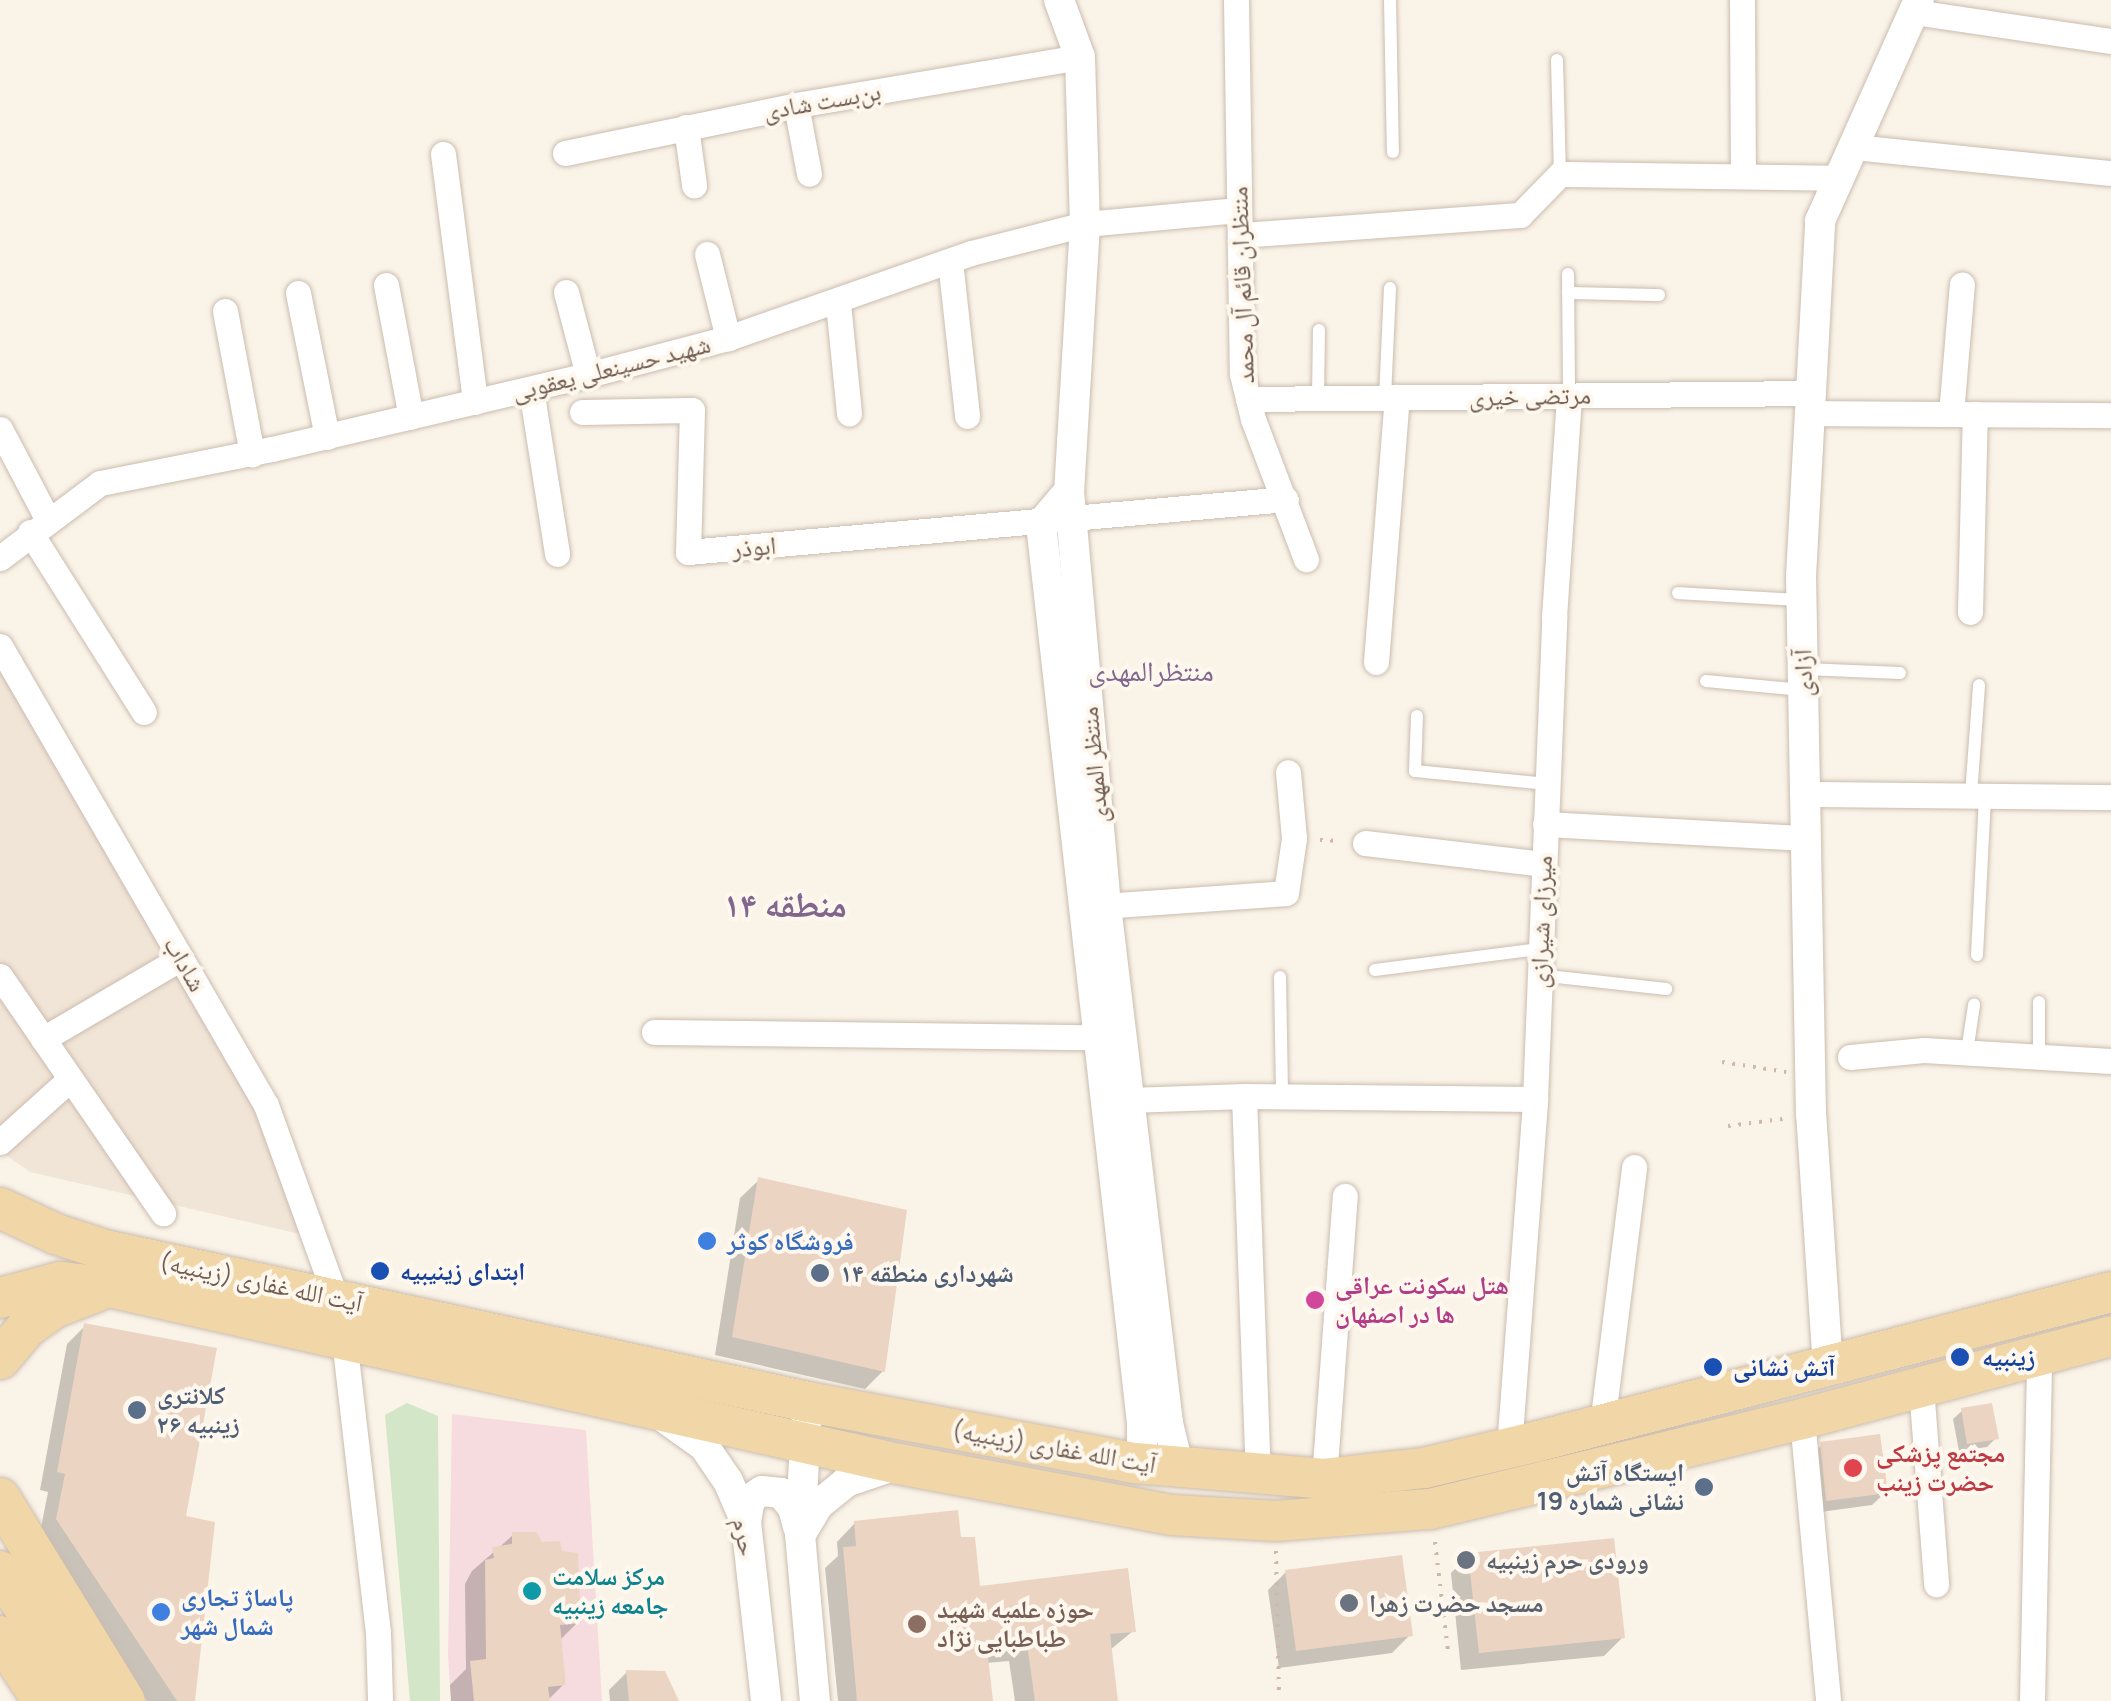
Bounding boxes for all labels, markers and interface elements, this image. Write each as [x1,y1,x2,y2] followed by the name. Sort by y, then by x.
[761,76,883,126] street label: بن‌بست شادی
[1224,186,1260,384] street label: منتظران قائم آل محمد
[509,329,713,407] street label: شهید حسینعلی یعقوبی
[1469,380,1591,412] street label: مرتضی خیری
[731,530,777,564] street label: ابوذر
[1788,649,1818,697] street label: آزادی
[1088,653,1214,687] district label: منتظرالمهدی
[1074,705,1114,825] street label: منتظر المهدی
[1524,855,1558,989] street label: میرزای شیرازی
[723,883,847,925] district label: منطقه ۱۴
[157,931,213,997] street label: شاداب
[727,1226,854,1256] place label: فروشگاه کوثر
[696,1230,718,1252] marker: فروشگاه کوثر
[157,1246,365,1318] street label: آیت الله غفاری (زینبیه)
[400,1256,525,1286] place label: ابتدای زینیبیه
[840,1258,1014,1288] place label: شهرداری منطقه ۱۴
[369,1260,391,1282] marker: ابتدای زینیبیه
[809,1262,831,1284] marker: شهرداری منطقه ۱۴
[1335,1271,1509,1330] place label: هتل سکونت عراقی ها در اصفهان
[1304,1289,1326,1311] marker: هتل سکونت عراقی ها در اصفهان
[1982,1342,2035,1372] place label: زینبیه
[1947,1344,1973,1370] marker: زینبیه
[1733,1352,1835,1382] place label: آتش نشانی
[1702,1356,1724,1378] marker: آتش نشانی
[157,1381,240,1440] place label: کلانتری ۲۶ زینبیه
[126,1399,148,1421] marker: کلانتری ۲۶ زینبیه
[950,1414,1158,1480] street label: آیت الله غفاری (زینبیه)
[1876,1439,2005,1498] place label: مجتمع پزشکی حضرت زینب
[1840,1455,1866,1481] marker: مجتمع پزشکی حضرت زینب
[1537,1458,1684,1517] place label: ایستگاه آتش نشانی شماره 19
[1693,1476,1715,1498] marker: ایستگاه آتش نشانی شماره 19
[727,1515,763,1559] street label: حرم
[1486,1545,1649,1575] place label: ورودی حرم زینبیه
[1455,1549,1477,1571] marker: ورودی حرم زینبیه
[552,1562,668,1621] place label: مرکز سلامت جامعه زینبیه
[521,1580,543,1602] marker: مرکز سلامت جامعه زینبیه
[181,1583,293,1642] place label: پاساژ تجاری شمال شهر
[1369,1588,1543,1618] place label: مسجد حضرت زهرا
[1338,1592,1360,1614] marker: مسجد حضرت زهرا
[937,1595,1094,1654] place label: حوزه علمیه شهید طباطبایی نژاد
[150,1601,172,1623] marker: پاساژ تجاری شمال شهر
[906,1613,928,1635] marker: حوزه علمیه شهید طباطبایی نژاد

